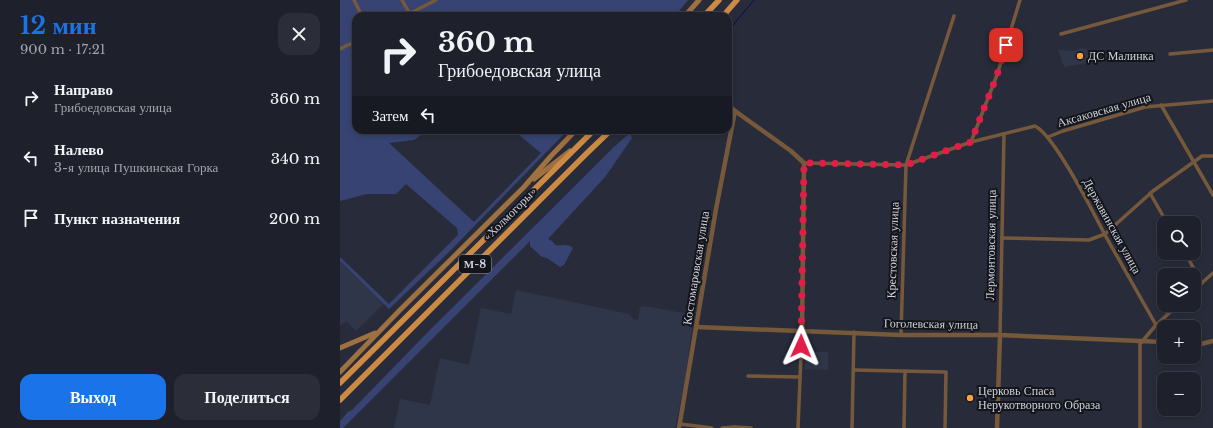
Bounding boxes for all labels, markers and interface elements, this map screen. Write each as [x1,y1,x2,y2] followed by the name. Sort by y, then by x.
[20,11,96,40] text: 12 мин
[278,13,320,55] button: close
[438,25,534,60] text: 360 m
[372,28,424,80] icon: right
[989,28,1023,62] pin
[995,34,1017,56] icon: arrive
[20,41,106,58] text: 900 m · 17:21
[1088,48,1154,63] place label: ДС Малинка
[1075,51,1085,61] marker: ДС Малинка
[438,60,601,82] text: Грибоедовская улица
[54,80,113,99] text: Направо
[20,87,42,109] icon: right
[270,89,320,108] text: 360 m
[1055,89,1153,130] street label: Аксаковская улица
[54,99,172,116] text: Грибоедовская улица
[417,104,439,126] icon: left
[372,106,409,125] text: Затем
[54,140,104,159] text: Налево
[20,147,42,169] icon: left
[271,149,320,168] text: 340 m
[54,159,218,176] text: 3-я улица Пушкинская Горка
[1080,175,1145,277] street label: Державинская улица
[480,184,540,244] street label: «Холмогоры»
[982,189,999,301] street label: Лермонтовская улица
[883,201,902,298] street label: Крестовская улица
[20,207,42,229] icon: arrive
[54,209,180,228] text: Пункт назначения
[269,209,320,228] text: 200 m
[679,209,712,326] street label: Костомаровская улица
[1157,216,1201,416] map controls
[1157,216,1201,260] button: search
[459,255,491,273] road number: М-8
[1157,268,1201,312] button: layers
[884,315,979,332] street label: Гоголевская улица
[1157,320,1201,364] button: +
[780,325,822,367] position arrow
[1157,372,1201,416] button: −
[20,374,166,420] button: Выход
[174,374,320,420] button: Поделиться
[978,383,1101,412] place label: Церковь Спаса Нерукотворного Образа
[965,393,975,403] marker: Церковь Спаса Нерукотворного Образа

